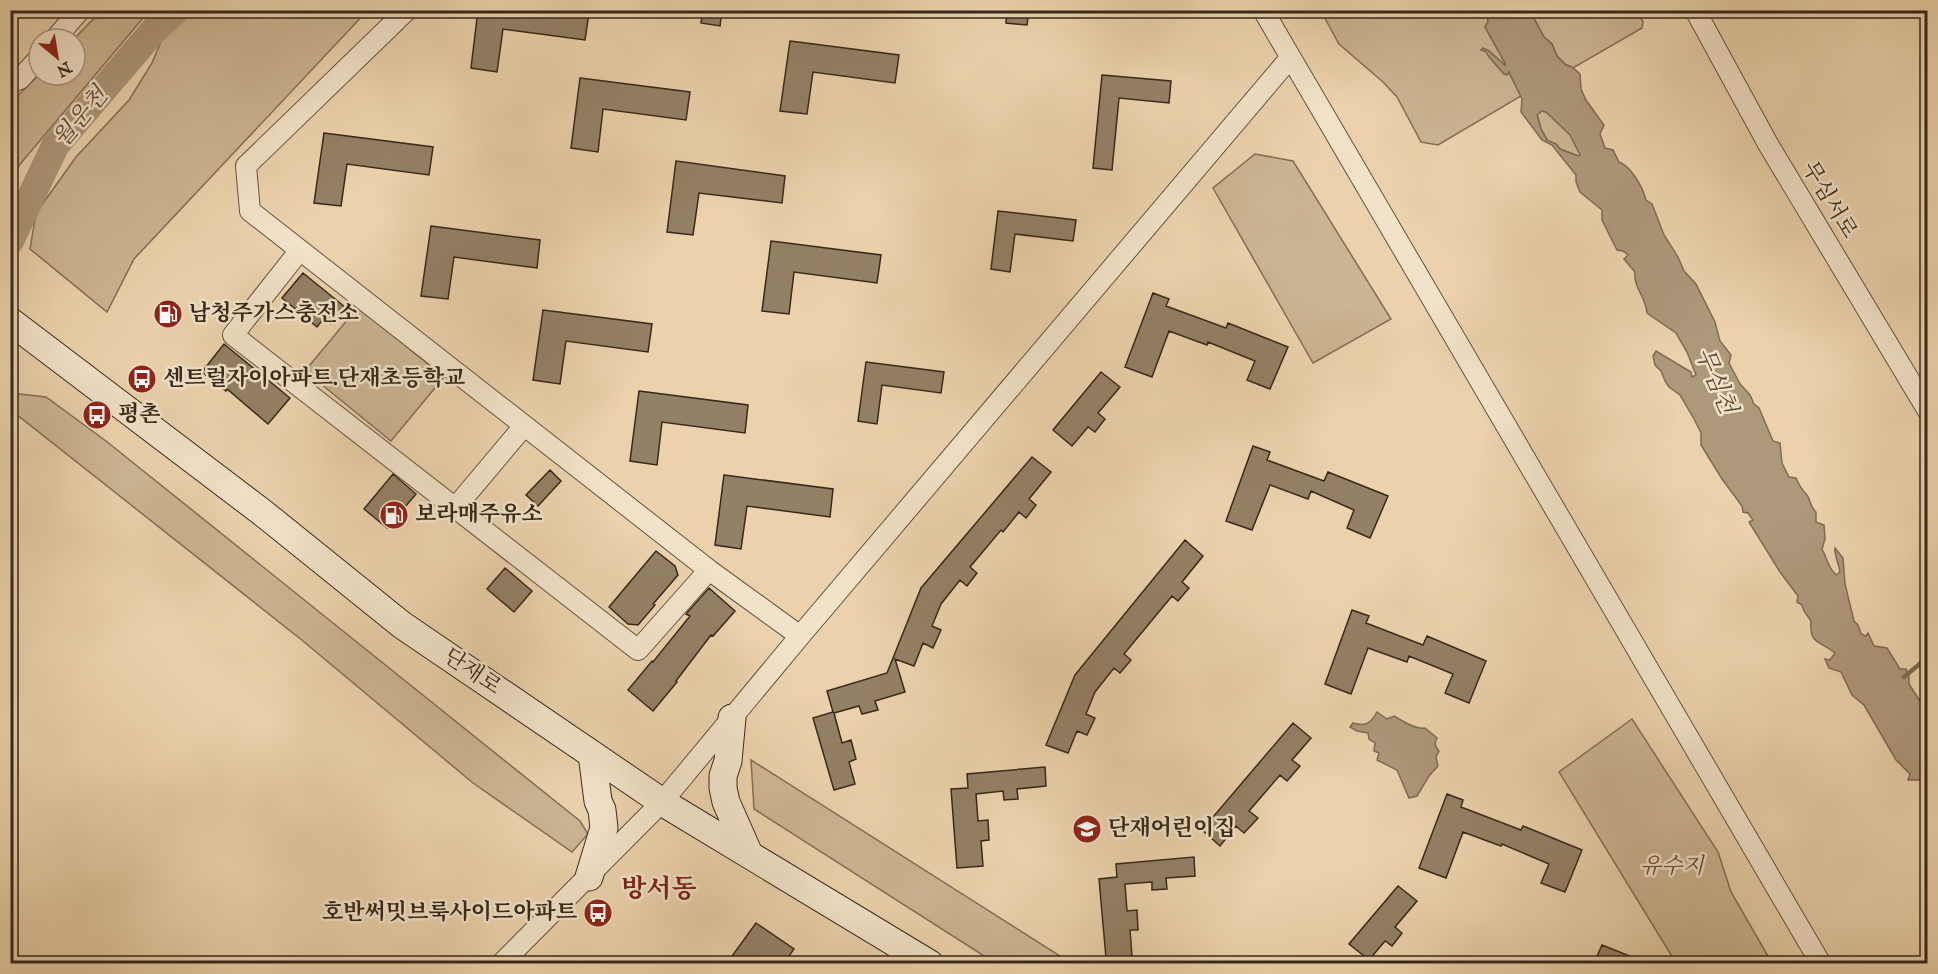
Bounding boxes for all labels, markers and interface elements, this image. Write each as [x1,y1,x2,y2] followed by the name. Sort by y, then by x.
[27,27,87,87] north arrow
[52,56,75,80] text: N
[47,80,116,155] water label: 월운천
[1795,156,1863,244] street label: 무심서로
[152,298,184,330] fuel station icon: 남청주가스충전소
[189,300,359,328] place label: 남청주가스충전소
[1687,343,1744,421] water label: 무심천
[126,363,158,395] bus stop icon: 센트럴자이아파트.단재초등학교
[163,365,465,393] place label: 센트럴자이아파트.단재초등학교
[81,399,113,431] bus stop icon: 평촌
[118,401,161,429] place label: 평촌
[378,499,410,531] fuel station icon: 보라매주유소
[415,501,543,529] place label: 보라매주유소
[438,643,506,701] street label: 단재로
[1071,813,1103,845] school or university icon: 단재어린이집
[1108,815,1236,843] place label: 단재어린이집
[1640,853,1706,881] park label: 유수지
[621,873,697,906] district label: 방서동
[582,897,614,929] bus stop icon: 호반써밋브룩사이드아파트
[322,899,578,927] place label: 호반써밋브룩사이드아파트

